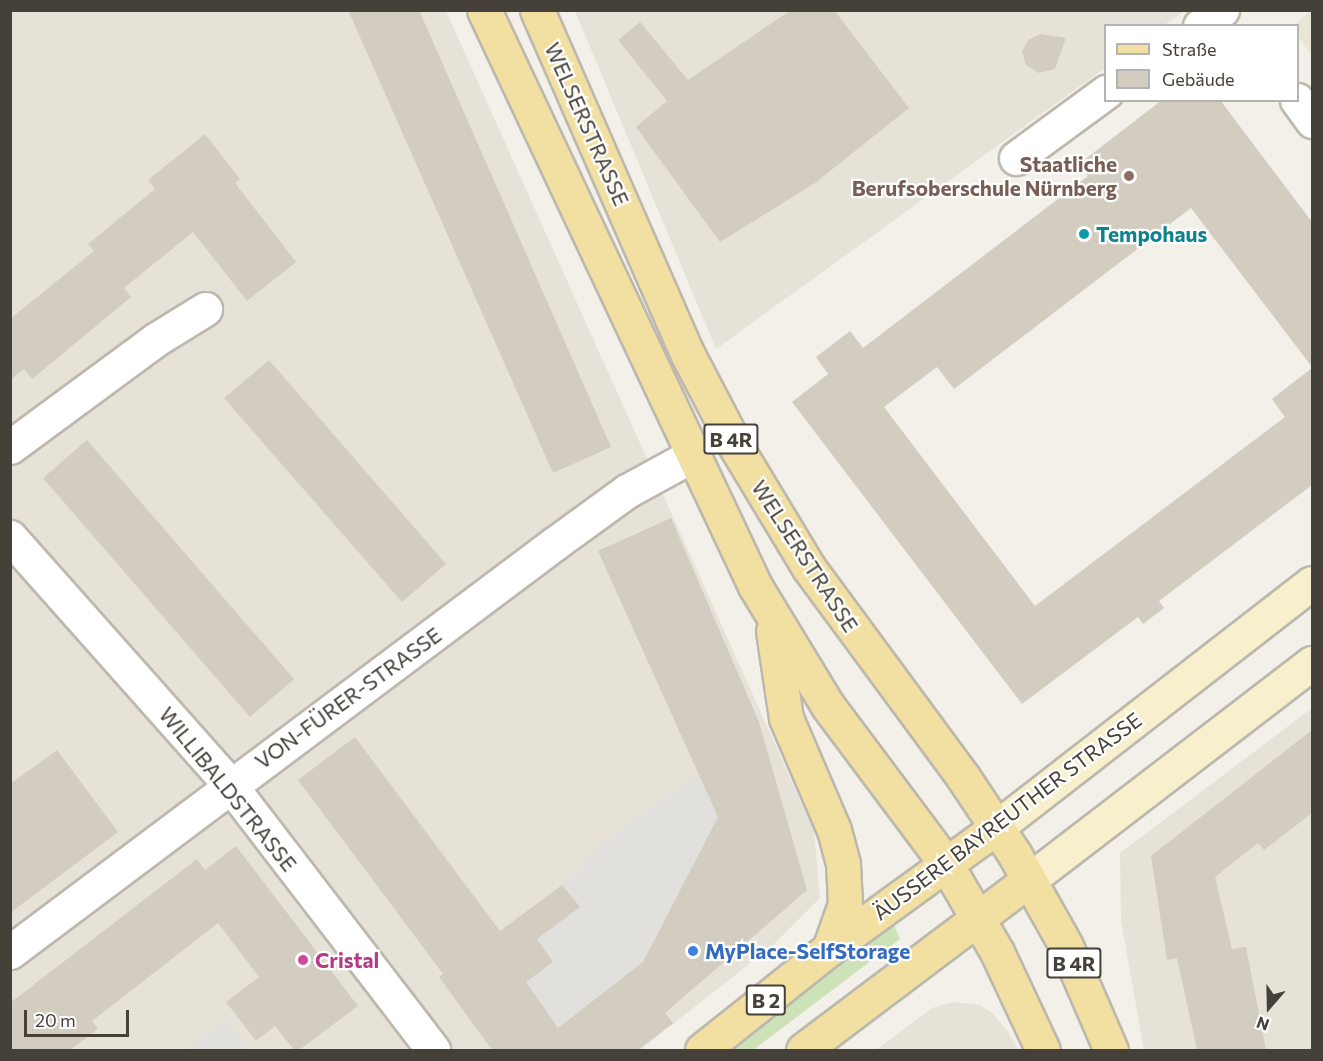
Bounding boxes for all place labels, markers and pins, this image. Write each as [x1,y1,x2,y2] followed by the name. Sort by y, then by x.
[852,151,1117,201] place label: Staatliche Berufsoberschule Nürnberg
[1122,169,1136,183] marker: Staatliche Berufsoberschule Nürnberg
[1096,221,1207,247] place label: Tempohaus
[1077,227,1091,241] marker: Tempohaus
[705,938,910,964] place label: MyPlace-SelfStorage
[686,944,700,958] marker: MyPlace-SelfStorage
[315,947,379,973] place label: Cristal
[296,953,310,967] marker: Cristal

